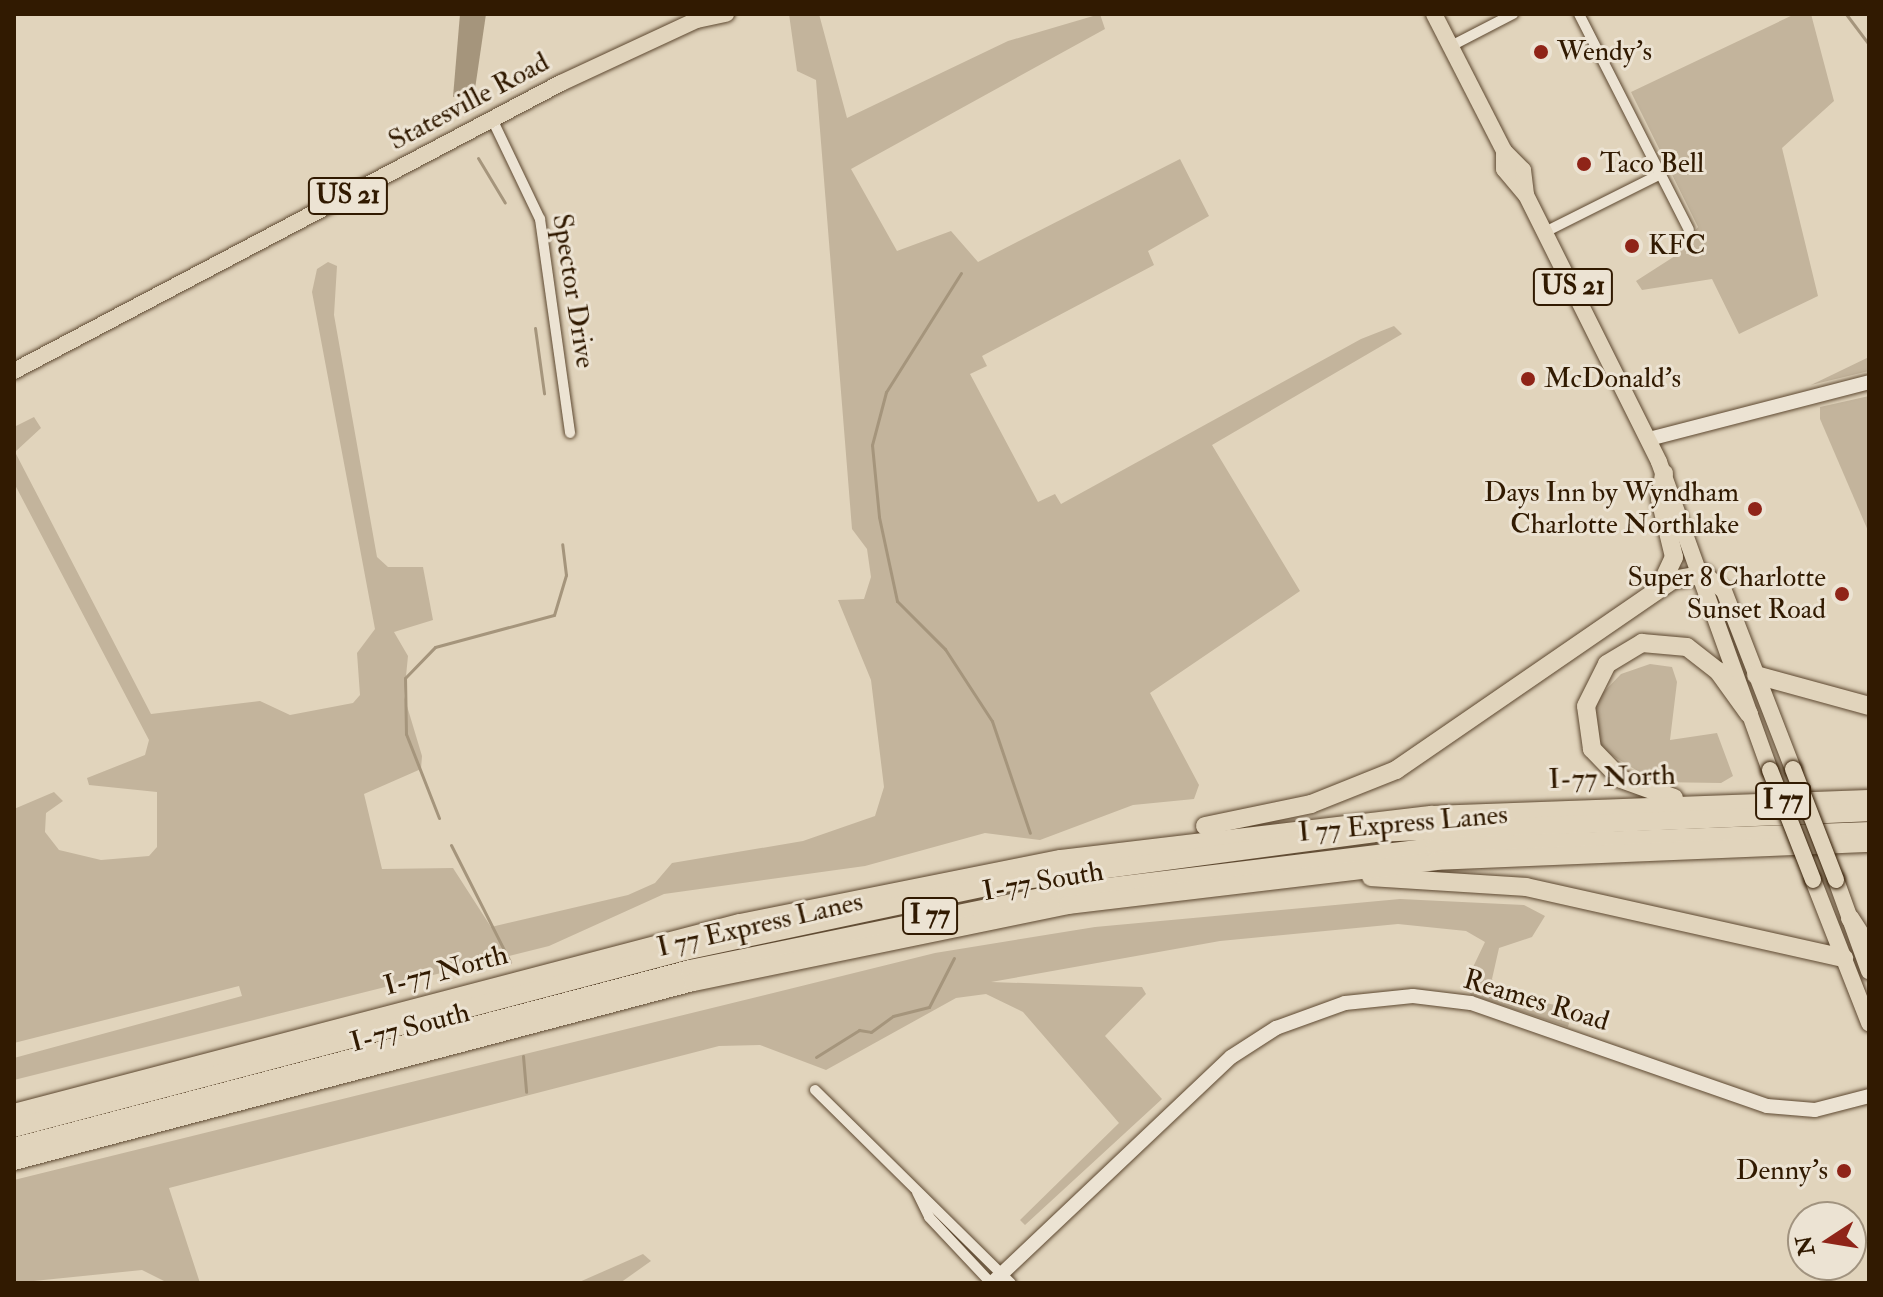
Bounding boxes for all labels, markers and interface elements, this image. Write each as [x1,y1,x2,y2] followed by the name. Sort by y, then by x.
[1557,35,1652,69] place label: Wendy's
[1532,43,1550,61] marker: Wendy's
[383,46,555,158] street label: Statesville Road
[1600,147,1704,181] place label: Taco Bell
[1575,155,1593,173] marker: Taco Bell
[306,174,390,218] road number: US 21
[544,212,602,370] street label: Spector Drive
[1648,229,1706,263] place label: KFC
[1623,237,1641,255] marker: KFC
[1531,265,1615,309] road number: US 21
[1544,362,1681,396] place label: McDonald's
[1519,370,1537,388] marker: McDonald's
[1484,476,1739,542] place label: Days Inn by Wyndham Charlotte Northlake
[1746,500,1764,518] marker: Days Inn by Wyndham Charlotte Northlake
[1627,561,1826,627] place label: Super 8 Charlotte Sunset Road
[1833,585,1851,603] marker: Super 8 Charlotte Sunset Road
[1548,759,1676,797] street label: I-77 North
[1755,779,1811,823] road number: I 77
[1297,798,1509,850] street label: I 77 Express Lanes
[980,855,1106,909] street label: I-77 South
[654,885,866,965] street label: I 77 Express Lanes
[902,894,958,938] road number: I 77
[380,938,512,1004] street label: I-77 North
[1459,963,1613,1039] street label: Reames Road
[347,996,473,1060] street label: I-77 South
[1736,1154,1828,1188] place label: Denny's
[1835,1162,1853,1180] marker: Denny's
[1787,1201,1867,1281] north arrow
[1790,1233,1821,1258] text: N

